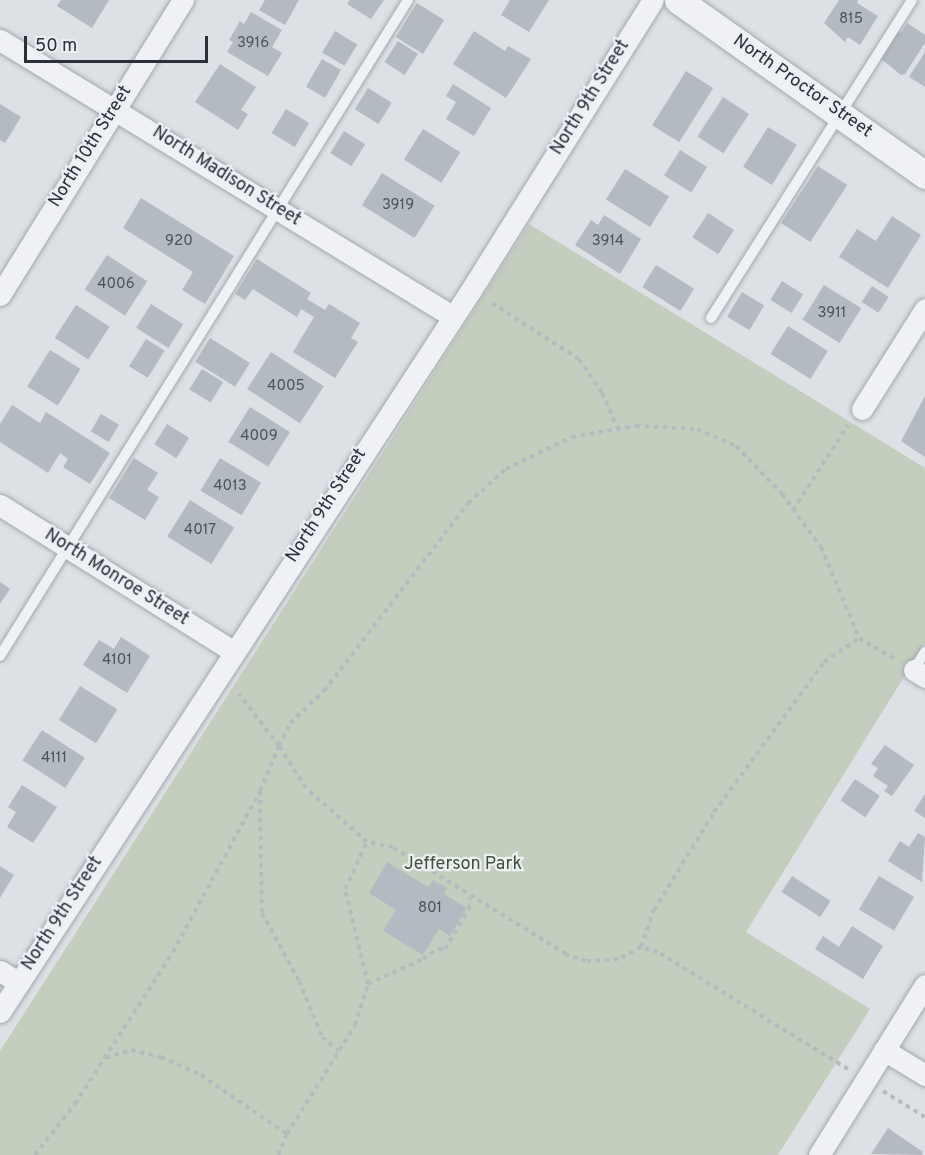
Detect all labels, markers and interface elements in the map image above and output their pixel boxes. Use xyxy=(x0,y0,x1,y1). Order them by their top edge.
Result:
house number: 815 xyxy=(839,11,863,29)
scale bar xyxy=(27,24,212,62)
street label: North Proctor Street xyxy=(728,31,876,143)
text: 50 m xyxy=(35,35,77,58)
house number: 3916 xyxy=(237,35,269,53)
street label: North 9th Street xyxy=(547,36,635,160)
street label: North 10th Street xyxy=(45,82,137,212)
street label: North Madison Street xyxy=(148,122,304,232)
house number: 3919 xyxy=(382,197,414,215)
house number: 920 xyxy=(165,233,193,251)
house number: 3914 xyxy=(592,233,624,251)
house number: 4006 xyxy=(97,276,135,294)
house number: 3911 xyxy=(818,305,846,323)
house number: 4005 xyxy=(267,378,305,396)
house number: 4009 xyxy=(240,428,278,446)
street label: North 9th Street xyxy=(282,445,372,567)
house number: 4013 xyxy=(213,478,247,496)
house number: 4017 xyxy=(184,522,216,540)
street label: North Monroe Street xyxy=(40,525,192,631)
house number: 4101 xyxy=(102,652,132,670)
house number: 4111 xyxy=(41,750,67,768)
street label: North 9th Street xyxy=(18,853,108,975)
park label: Jefferson Park xyxy=(404,854,522,876)
house number: 801 xyxy=(418,900,442,918)

